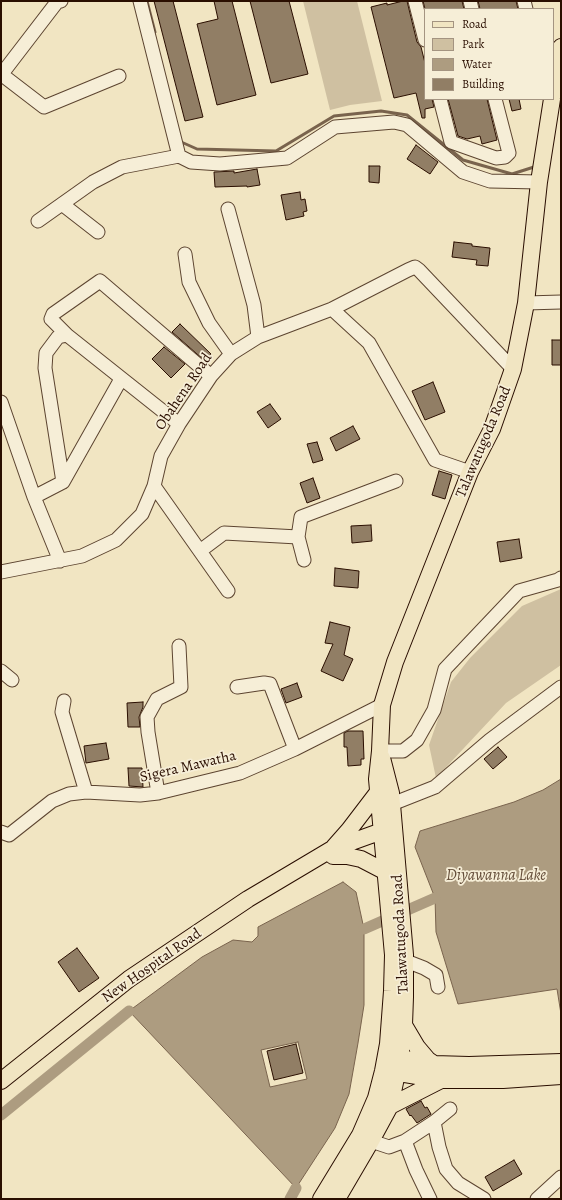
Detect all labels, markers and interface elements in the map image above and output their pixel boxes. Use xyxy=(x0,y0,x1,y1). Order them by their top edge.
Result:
legend xyxy=(424,8,554,100)
text: Road xyxy=(462,16,487,32)
text: Park xyxy=(462,36,485,52)
text: Water xyxy=(462,56,492,72)
text: Building xyxy=(462,76,504,92)
street label: Obahena Road xyxy=(152,350,216,434)
street label: Talawatugoda Road xyxy=(452,384,516,500)
street label: Sigera Mawatha xyxy=(138,747,238,787)
water label: Diyawanna Lake xyxy=(446,866,546,886)
street label: Talawatugoda Road xyxy=(389,874,413,994)
street label: New Hospital Road xyxy=(99,925,205,1007)

